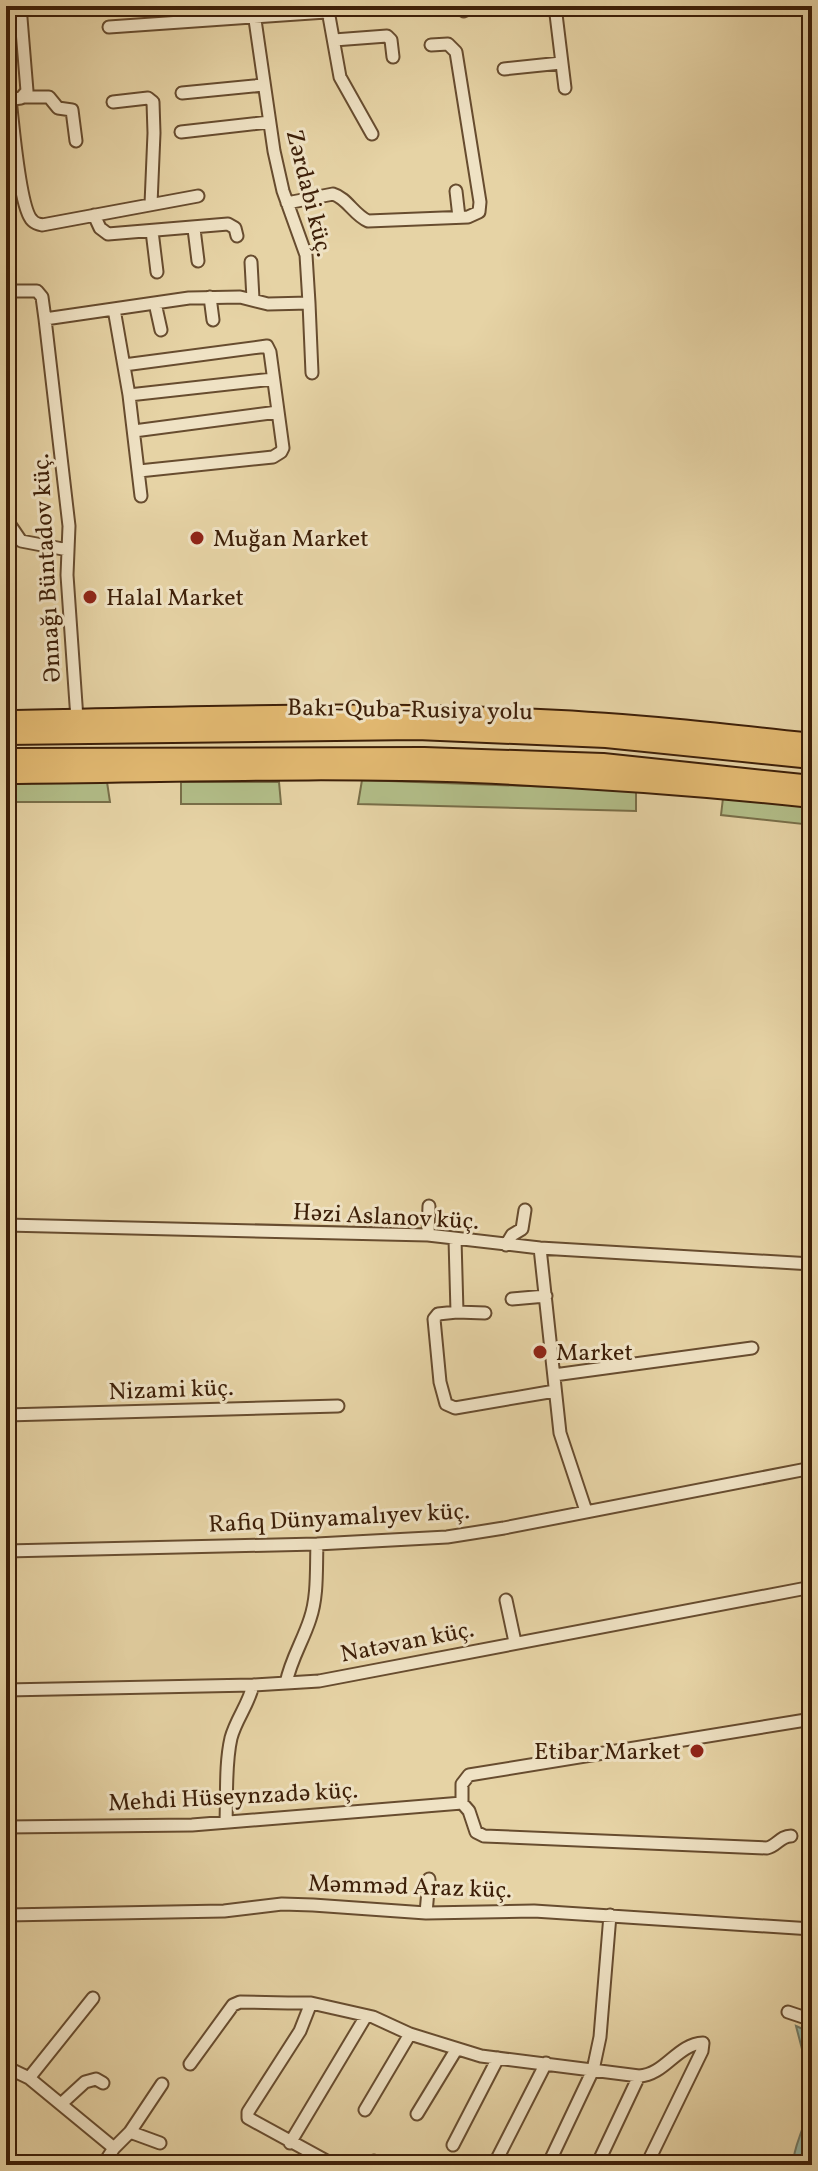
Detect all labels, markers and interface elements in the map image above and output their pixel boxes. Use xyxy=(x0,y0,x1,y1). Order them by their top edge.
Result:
street label: Zərdabi küç. xyxy=(276,126,340,261)
street label: Ənnağı Büntadov küç. xyxy=(25,453,71,683)
place label: Muğan Market xyxy=(213,523,369,557)
marker: Muğan Market xyxy=(188,529,206,547)
place label: Halal Market xyxy=(106,582,244,616)
marker: Halal Market xyxy=(81,588,99,606)
street label: Bakı-Quba-Rusiya yolu xyxy=(287,692,533,730)
street label: Həzi Aslanov küç. xyxy=(292,1196,480,1240)
place label: Market xyxy=(556,1337,633,1371)
marker: Market xyxy=(531,1343,549,1361)
street label: Nizami küç. xyxy=(108,1372,234,1410)
street label: Rafiq Dünyamalıyev küç. xyxy=(207,1495,471,1543)
street label: Natəvan küç. xyxy=(338,1613,477,1673)
place label: Etibar Market xyxy=(534,1736,681,1770)
marker: Etibar Market xyxy=(688,1742,706,1760)
street label: Mehdi Hüseynzadə küç. xyxy=(107,1774,359,1822)
street label: Məmməd Araz küç. xyxy=(307,1867,513,1909)

